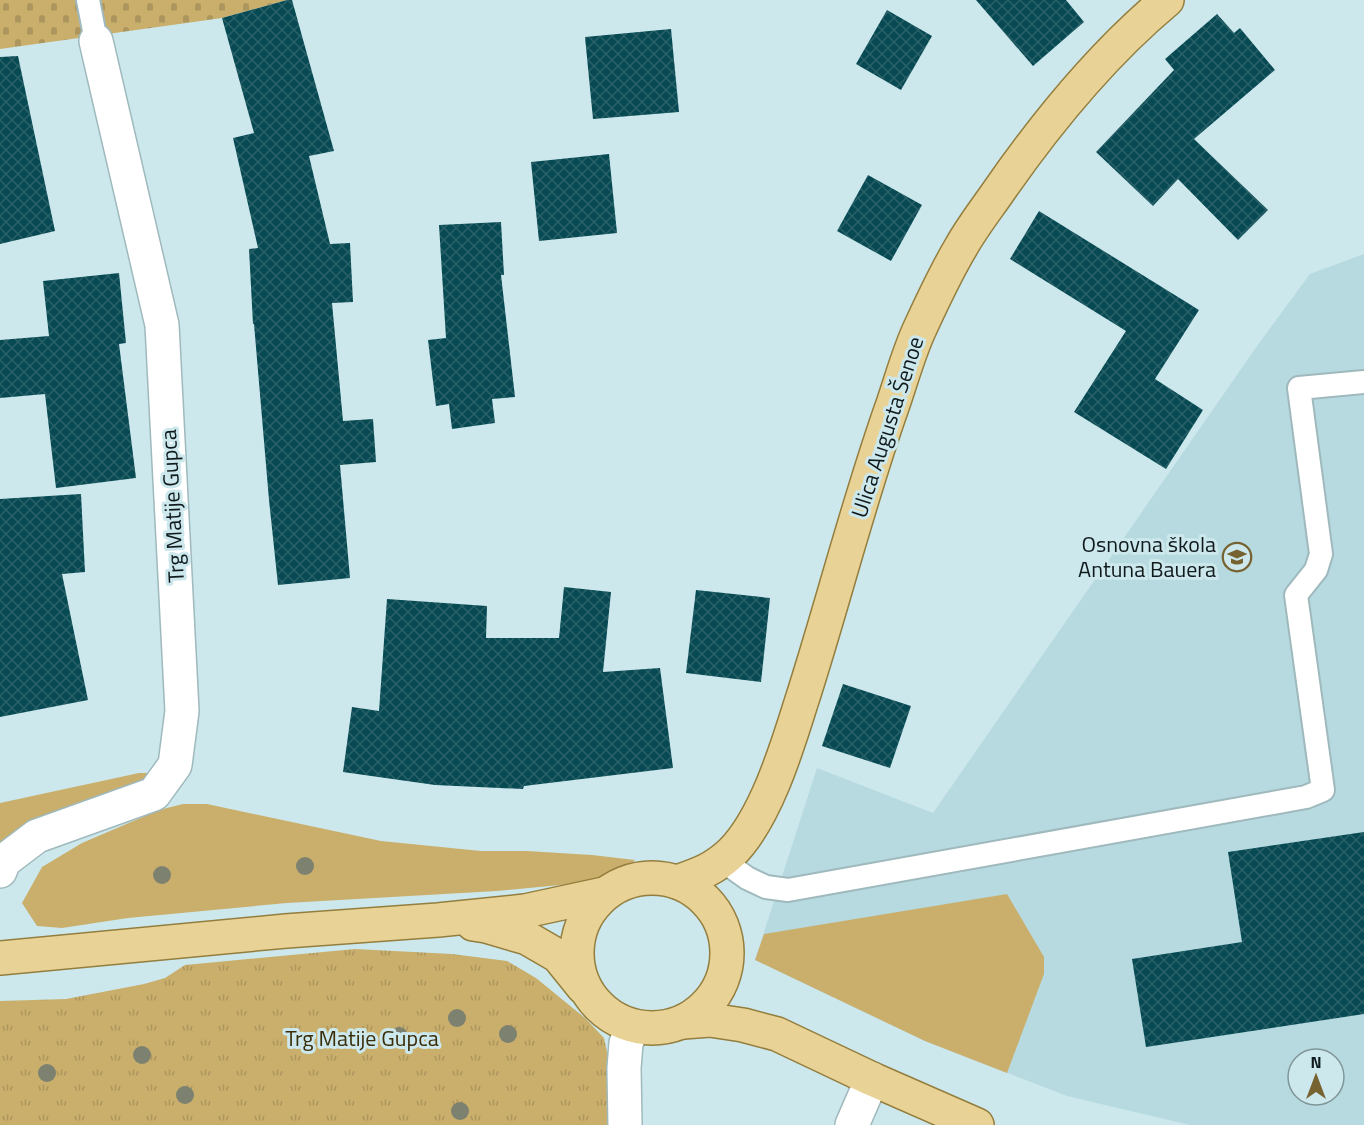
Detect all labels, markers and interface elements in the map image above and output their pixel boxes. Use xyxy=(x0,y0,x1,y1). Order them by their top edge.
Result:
street label: Ulica Augusta Šenoe xyxy=(842,332,932,522)
street label: Trg Matije Gupca xyxy=(151,428,193,584)
place label: Osnovna škola Antuna Bauera xyxy=(1078,527,1216,586)
school or university icon: Osnovna škola Antuna Bauera xyxy=(1221,541,1253,573)
park label: Trg Matije Gupca xyxy=(285,1021,439,1055)
north arrow xyxy=(1286,1047,1346,1107)
text: N xyxy=(1310,1050,1322,1074)

